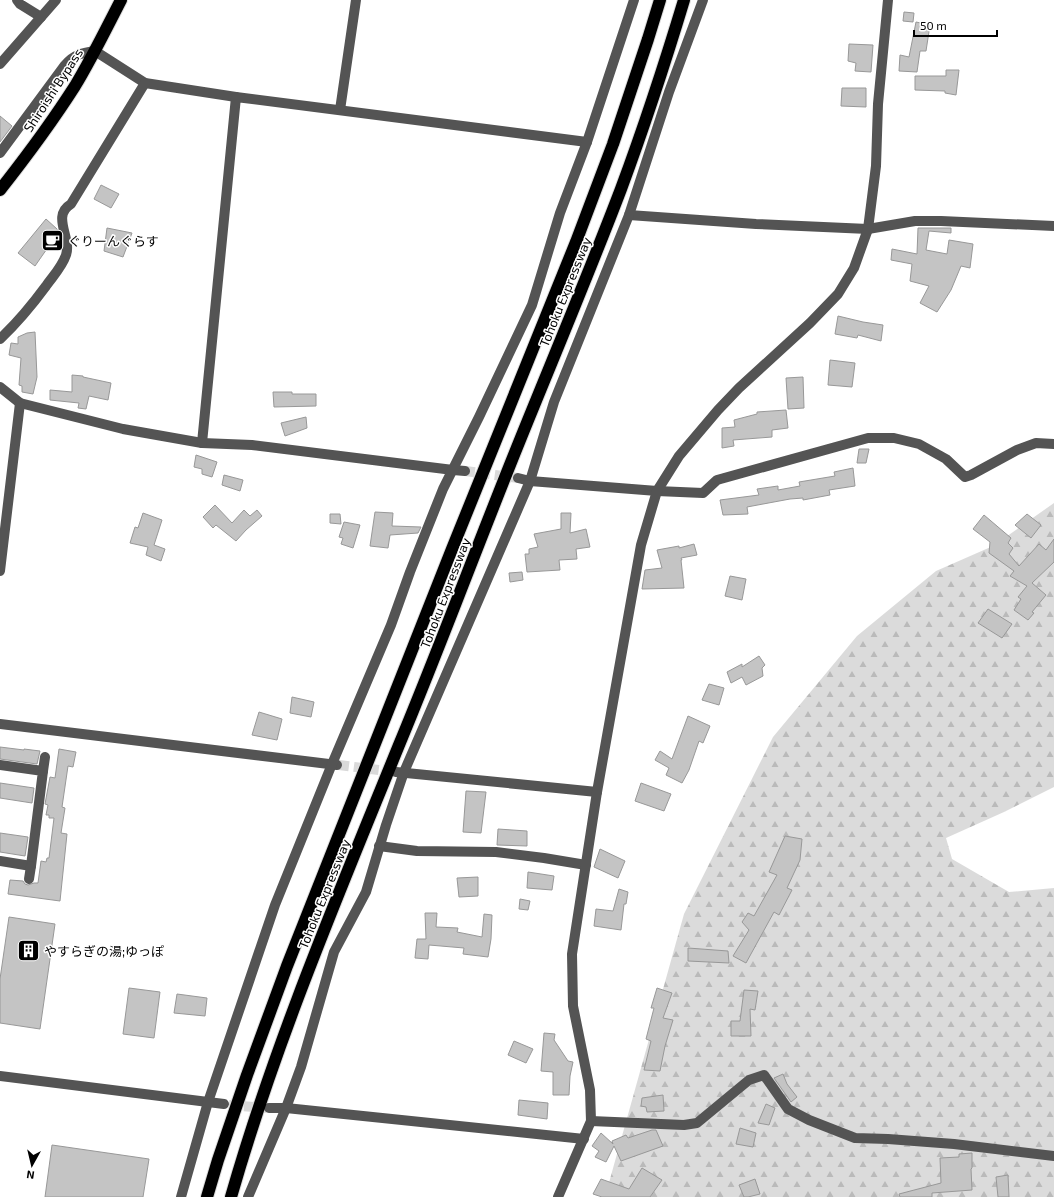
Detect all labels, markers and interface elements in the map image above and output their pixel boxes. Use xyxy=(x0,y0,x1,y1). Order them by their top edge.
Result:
scale bar xyxy=(914,12,997,38)
text: 50 m xyxy=(920,18,947,32)
street label: Shiroishi Bypass xyxy=(20,45,86,135)
cafe icon: ぐりーんぐらす xyxy=(39,228,65,254)
place label: ぐりーんぐらす xyxy=(68,233,159,249)
street label: Tohoku Expressway xyxy=(536,235,594,349)
street label: Tohoku Expressway xyxy=(417,535,473,650)
street label: Tohoku Expressway xyxy=(295,837,353,951)
building icon: やすらぎの湯;ゆっぽ xyxy=(15,938,41,964)
place label: やすらぎの湯;ゆっぽ xyxy=(44,943,164,959)
north arrow xyxy=(12,1145,52,1185)
text: N xyxy=(26,1168,35,1182)

